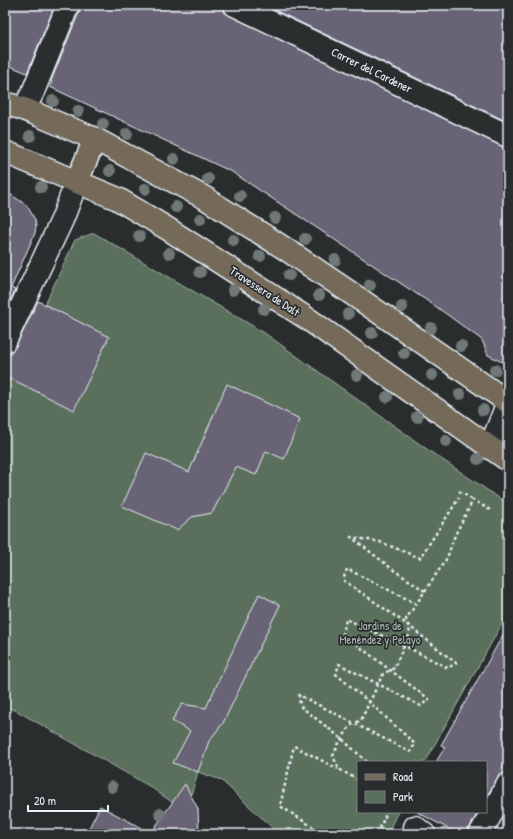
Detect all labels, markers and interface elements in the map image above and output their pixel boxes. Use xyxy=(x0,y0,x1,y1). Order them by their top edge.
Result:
street label: Carrer del Cardener xyxy=(329,43,416,97)
street label: Travessera de Dalt xyxy=(227,262,304,321)
park label: Jardins de Menéndez y Pelayo xyxy=(339,617,421,648)
legend xyxy=(357,761,487,813)
text: Road xyxy=(393,768,413,785)
scale bar xyxy=(28,787,108,813)
text: Park xyxy=(393,788,413,805)
text: 20 m xyxy=(34,792,56,809)

